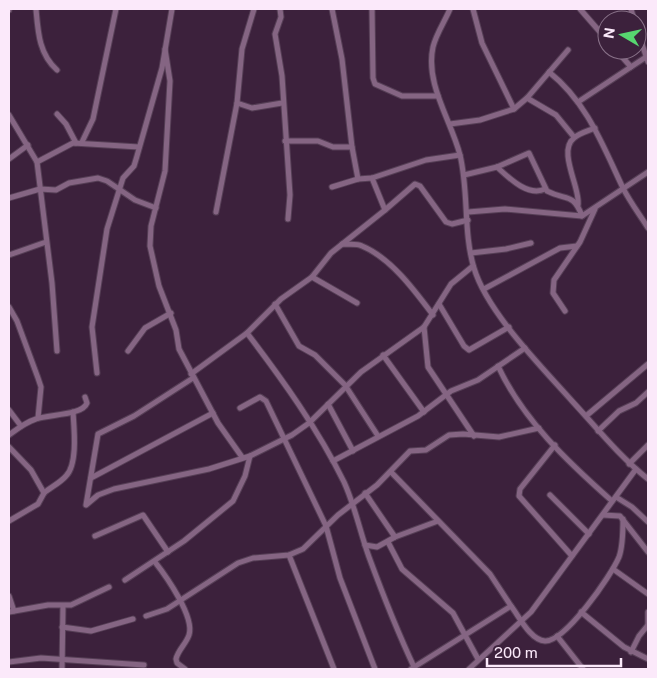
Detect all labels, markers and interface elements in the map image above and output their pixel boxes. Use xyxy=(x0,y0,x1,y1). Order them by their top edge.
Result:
north arrow xyxy=(597,10,647,60)
text: N xyxy=(600,26,618,40)
scale bar xyxy=(487,636,621,668)
text: 200 m xyxy=(494,644,538,661)

